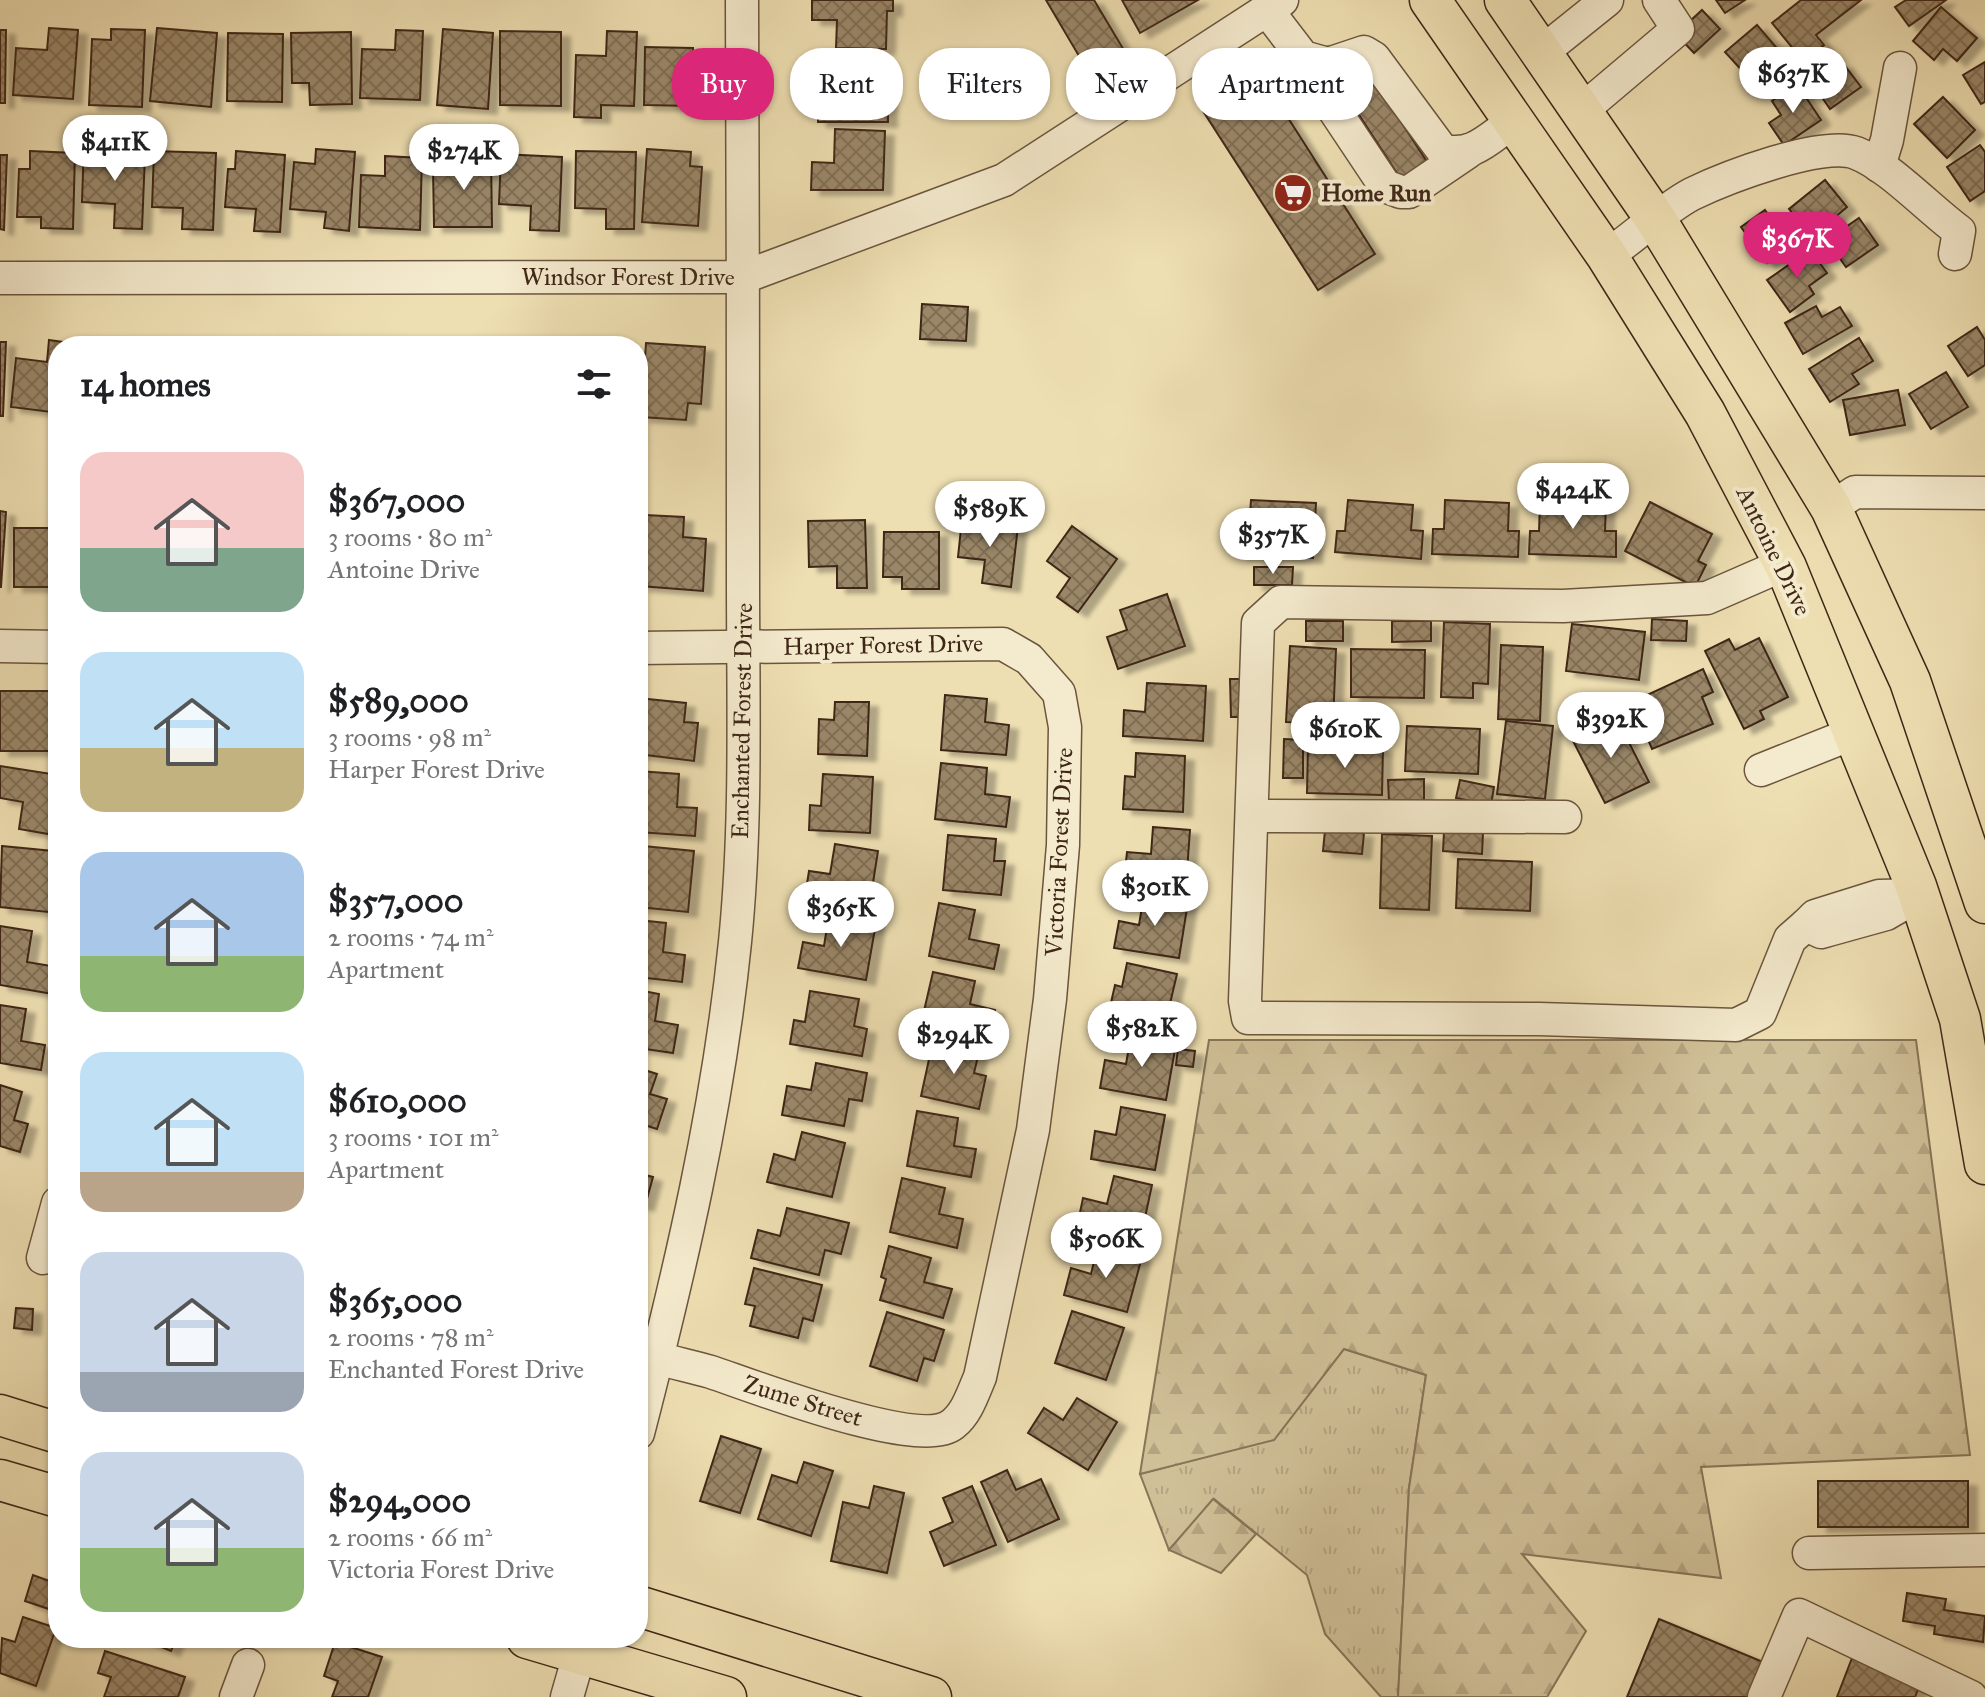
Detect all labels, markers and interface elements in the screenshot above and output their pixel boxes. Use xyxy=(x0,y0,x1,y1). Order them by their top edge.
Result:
pin: $637K xyxy=(1737,47,1849,115)
chip: Buy xyxy=(672,48,774,120)
chip: Rent xyxy=(790,48,903,120)
chip: Filters xyxy=(919,48,1050,120)
chip: New xyxy=(1066,48,1176,120)
chip: Apartment xyxy=(1192,48,1373,120)
text: $637K xyxy=(1757,57,1829,89)
pin: $411K xyxy=(59,115,171,183)
pin: $274K xyxy=(408,124,520,192)
text: $411K xyxy=(80,125,150,157)
text: $274K xyxy=(427,134,501,166)
supermarket icon: Home Run xyxy=(1272,172,1314,214)
place label: Home Run xyxy=(1321,178,1431,208)
pin: $367K xyxy=(1741,212,1853,280)
text: $367K xyxy=(1761,222,1833,254)
street label: Windsor Forest Drive xyxy=(521,262,735,292)
icon: filters xyxy=(572,362,616,406)
text: 14 homes xyxy=(80,364,211,405)
pin: $424K xyxy=(1517,463,1629,531)
text: $424K xyxy=(1535,473,1611,505)
text: $367,000 xyxy=(328,480,465,521)
pin: $589K xyxy=(934,481,1046,549)
street label: Antoine Drive xyxy=(1729,481,1818,621)
icon: home xyxy=(144,484,240,580)
text: $589K xyxy=(953,491,1027,523)
pin: $357K xyxy=(1217,508,1329,576)
text: $357K xyxy=(1238,518,1308,550)
text: 3 rooms · 80 m² xyxy=(328,521,492,553)
text: Antoine Drive xyxy=(328,553,480,585)
street label: Enchanted Forest Drive xyxy=(725,603,759,839)
street label: Harper Forest Drive xyxy=(783,628,983,662)
text: $589,000 xyxy=(328,680,469,721)
icon: home xyxy=(144,684,240,780)
pin: $392K xyxy=(1555,692,1667,760)
pin: $610K xyxy=(1289,702,1401,770)
text: $392K xyxy=(1575,702,1647,734)
text: $610K xyxy=(1309,712,1381,744)
text: 3 rooms · 98 m² xyxy=(328,721,491,753)
street label: Victoria Forest Drive xyxy=(1038,747,1079,958)
text: Harper Forest Drive xyxy=(328,753,545,785)
pin: $301K xyxy=(1099,860,1211,928)
text: $301K xyxy=(1120,870,1190,902)
text: $357,000 xyxy=(328,880,464,921)
pin: $365K xyxy=(785,881,897,949)
icon: home xyxy=(144,884,240,980)
text: $365K xyxy=(806,891,876,923)
text: 2 rooms · 74 m² xyxy=(328,921,494,953)
text: Apartment xyxy=(328,953,444,985)
pin: $582K xyxy=(1086,1001,1198,1069)
pin: $294K xyxy=(898,1008,1010,1076)
text: $582K xyxy=(1106,1011,1178,1043)
text: $294K xyxy=(916,1018,992,1050)
text: $610,000 xyxy=(328,1080,467,1121)
icon: home xyxy=(144,1084,240,1180)
text: 3 rooms · 101 m² xyxy=(328,1121,499,1153)
text: Apartment xyxy=(328,1153,444,1185)
pin: $506K xyxy=(1050,1212,1162,1280)
text: $506K xyxy=(1069,1222,1143,1254)
text: $365,000 xyxy=(328,1280,463,1321)
icon: home xyxy=(144,1284,240,1380)
text: 2 rooms · 78 m² xyxy=(328,1321,493,1353)
text: Enchanted Forest Drive xyxy=(328,1353,584,1385)
street label: Zume Street xyxy=(740,1369,867,1433)
text: $294,000 xyxy=(328,1480,471,1521)
icon: home xyxy=(144,1484,240,1580)
text: 2 rooms · 66 m² xyxy=(328,1521,492,1553)
text: Victoria Forest Drive xyxy=(328,1553,554,1585)

